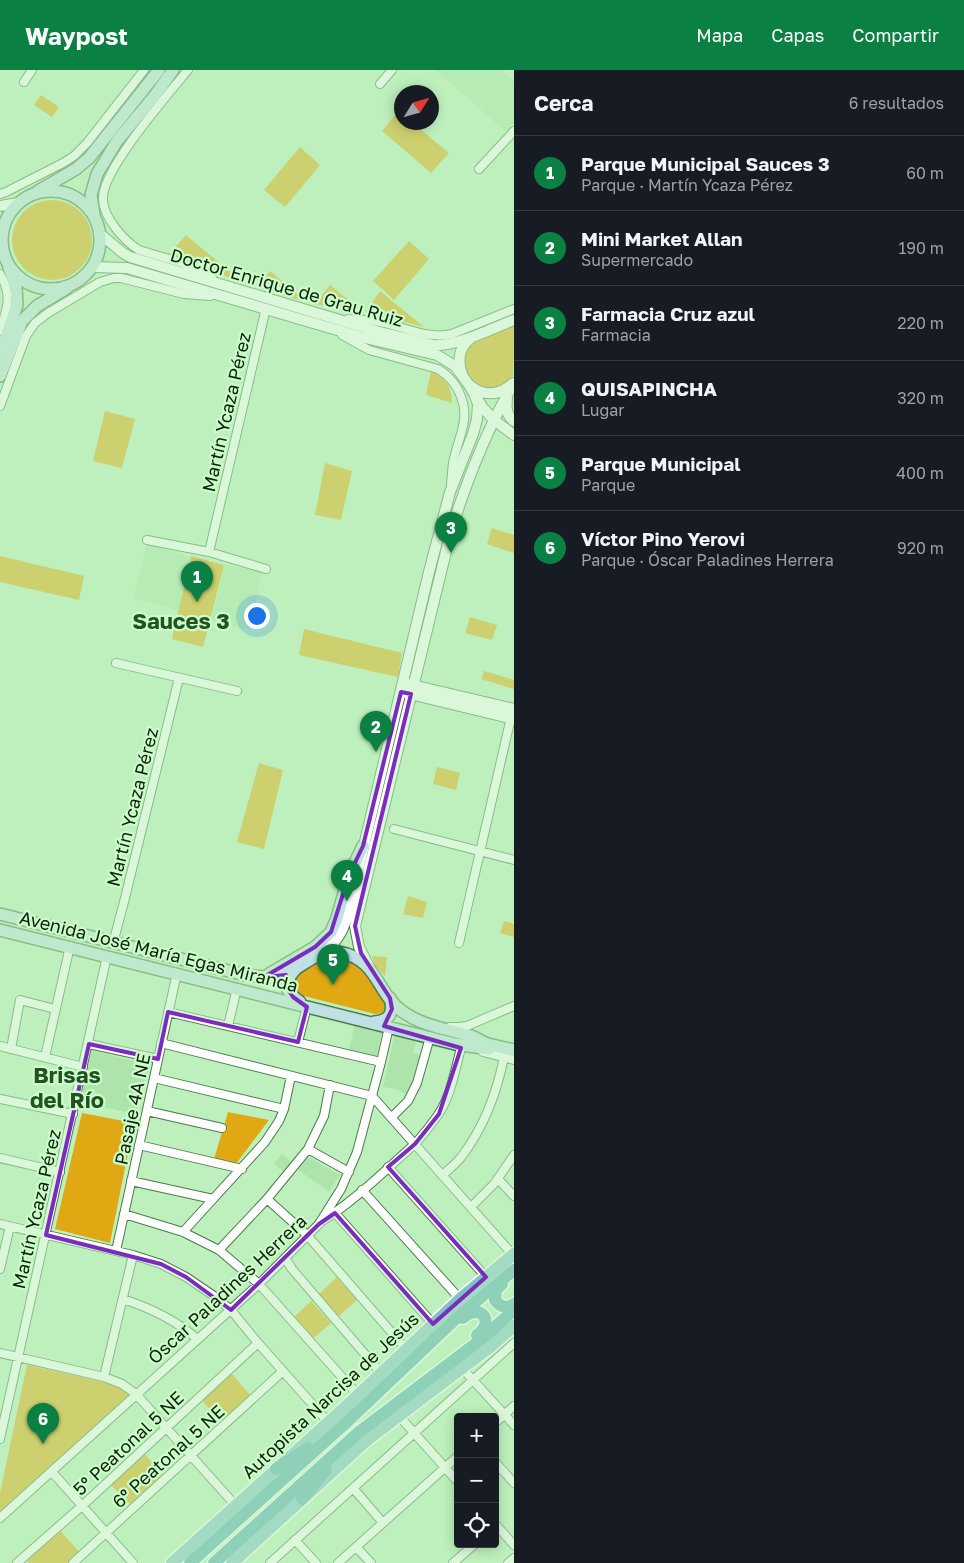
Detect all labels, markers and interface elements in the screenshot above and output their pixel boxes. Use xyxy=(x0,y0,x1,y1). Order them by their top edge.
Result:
text: Waypost xyxy=(25,21,128,50)
text: Mapa xyxy=(696,24,743,46)
text: Capas xyxy=(771,24,824,46)
text: Compartir xyxy=(852,24,939,46)
north arrow xyxy=(394,85,439,130)
text: Cerca xyxy=(534,90,593,116)
text: 6 resultados xyxy=(849,93,944,113)
text: Parque Municipal Sauces 3 xyxy=(581,152,830,175)
text: 1 xyxy=(546,163,554,183)
text: 60 m xyxy=(906,163,944,183)
text: Parque · Martín Ycaza Pérez xyxy=(581,175,793,195)
text: Mini Market Allan xyxy=(581,227,743,250)
text: 2 xyxy=(545,238,555,258)
text: 190 m xyxy=(898,238,944,258)
street label: Doctor Enrique de Grau Ruiz xyxy=(168,243,406,331)
text: Supermercado xyxy=(581,250,693,270)
text: Farmacia Cruz azul xyxy=(581,302,755,325)
text: 3 xyxy=(545,313,555,333)
text: 220 m xyxy=(897,313,944,333)
text: Farmacia xyxy=(581,325,651,345)
street label: Martín Ycaza Pérez xyxy=(197,330,255,494)
text: QUISAPINCHA xyxy=(581,377,717,400)
text: 4 xyxy=(545,388,555,408)
text: 320 m xyxy=(897,388,944,408)
text: Lugar xyxy=(581,400,625,420)
text: Parque Municipal xyxy=(581,452,741,475)
text: 5 xyxy=(545,463,555,483)
text: 400 m xyxy=(896,463,944,483)
text: Parque xyxy=(581,475,635,495)
pin: 3 xyxy=(435,512,467,553)
text: Víctor Pino Yerovi xyxy=(581,527,745,550)
text: 6 xyxy=(545,538,555,558)
text: 920 m xyxy=(897,538,944,558)
text: Parque · Óscar Paladines Herrera xyxy=(581,550,834,570)
pin: 1 xyxy=(181,561,213,602)
your location xyxy=(244,603,270,629)
district label: Sauces 3 xyxy=(132,607,230,634)
pin: 2 xyxy=(360,711,392,752)
street label: Martín Ycaza Pérez xyxy=(102,725,162,889)
pin: 4 xyxy=(331,860,363,901)
street label: Avenida José María Egas Miranda xyxy=(18,906,300,996)
pin: 5 xyxy=(317,944,349,985)
street label: Pasaje 4A NE xyxy=(109,1051,155,1167)
district label: Brisas del Río xyxy=(30,1061,104,1113)
street label: Martín Ycaza Pérez xyxy=(7,1127,65,1291)
street label: Óscar Paladines Herrera xyxy=(143,1210,311,1368)
street label: Autopista Narcisa de Jesús xyxy=(237,1307,423,1483)
street label: 5º Peatonal 5 NE xyxy=(68,1386,188,1500)
street label: 6º Peatonal 5 NE xyxy=(107,1400,229,1512)
pin: 6 xyxy=(27,1403,59,1444)
map controls xyxy=(454,1413,499,1548)
button: + xyxy=(454,1413,499,1458)
button: − xyxy=(454,1458,499,1503)
button: locate xyxy=(454,1503,499,1548)

